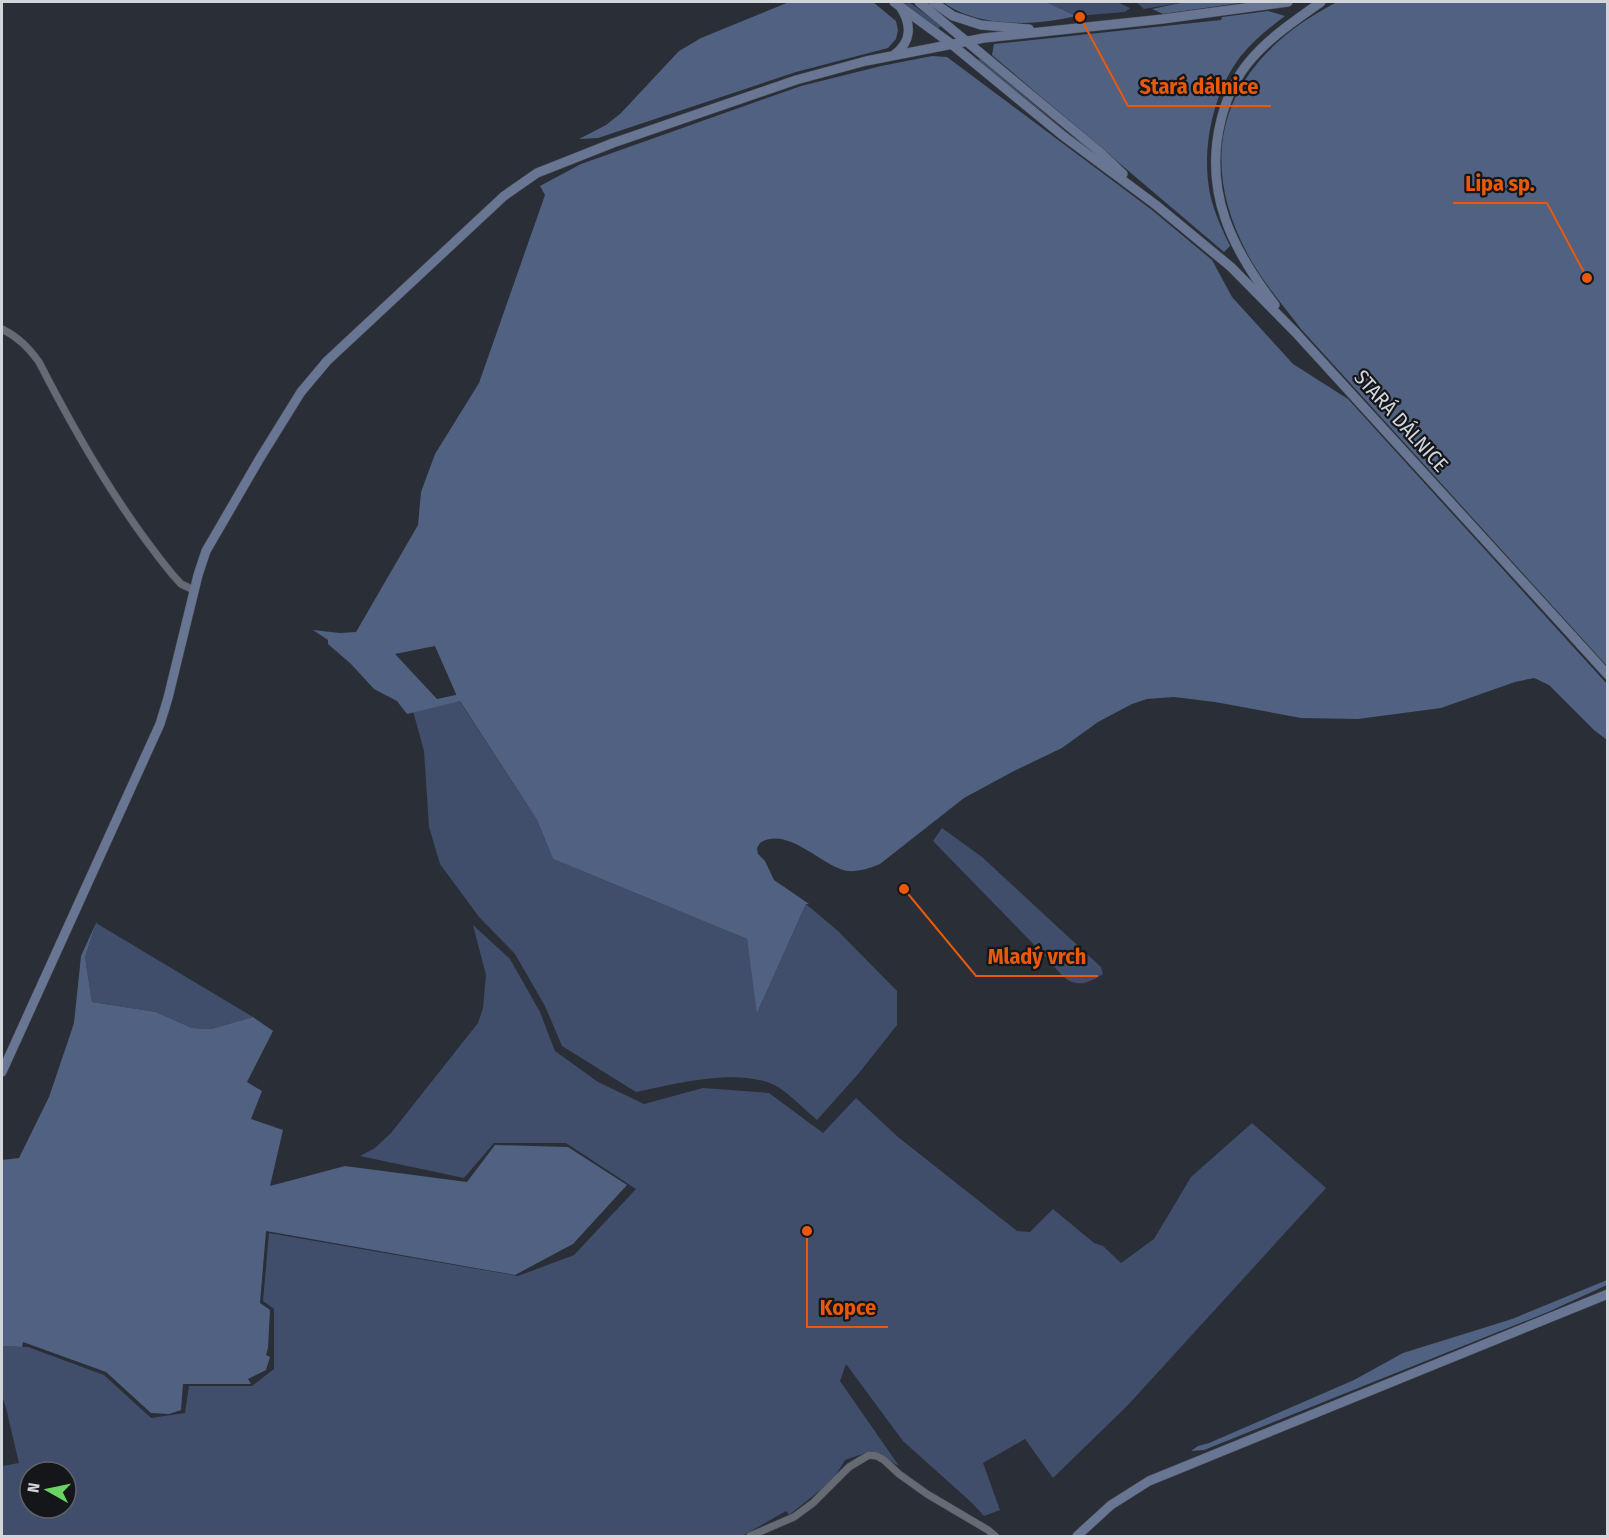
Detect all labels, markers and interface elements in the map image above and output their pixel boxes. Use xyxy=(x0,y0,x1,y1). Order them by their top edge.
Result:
callout: Stará dálnice xyxy=(1128,66,1271,106)
text: Stará dálnice xyxy=(1139,73,1259,100)
callout: Lipa sp. xyxy=(1453,163,1547,203)
text: Lipa sp. xyxy=(1465,170,1535,197)
street label: STARÁ DÁLNICE xyxy=(1348,365,1454,477)
callout: Mladý vrch xyxy=(976,936,1098,976)
text: Mladý vrch xyxy=(988,943,1086,970)
callout: Kopce xyxy=(807,1287,888,1327)
text: Kopce xyxy=(820,1294,876,1321)
north arrow xyxy=(18,1460,78,1520)
text: N xyxy=(24,1482,44,1494)

